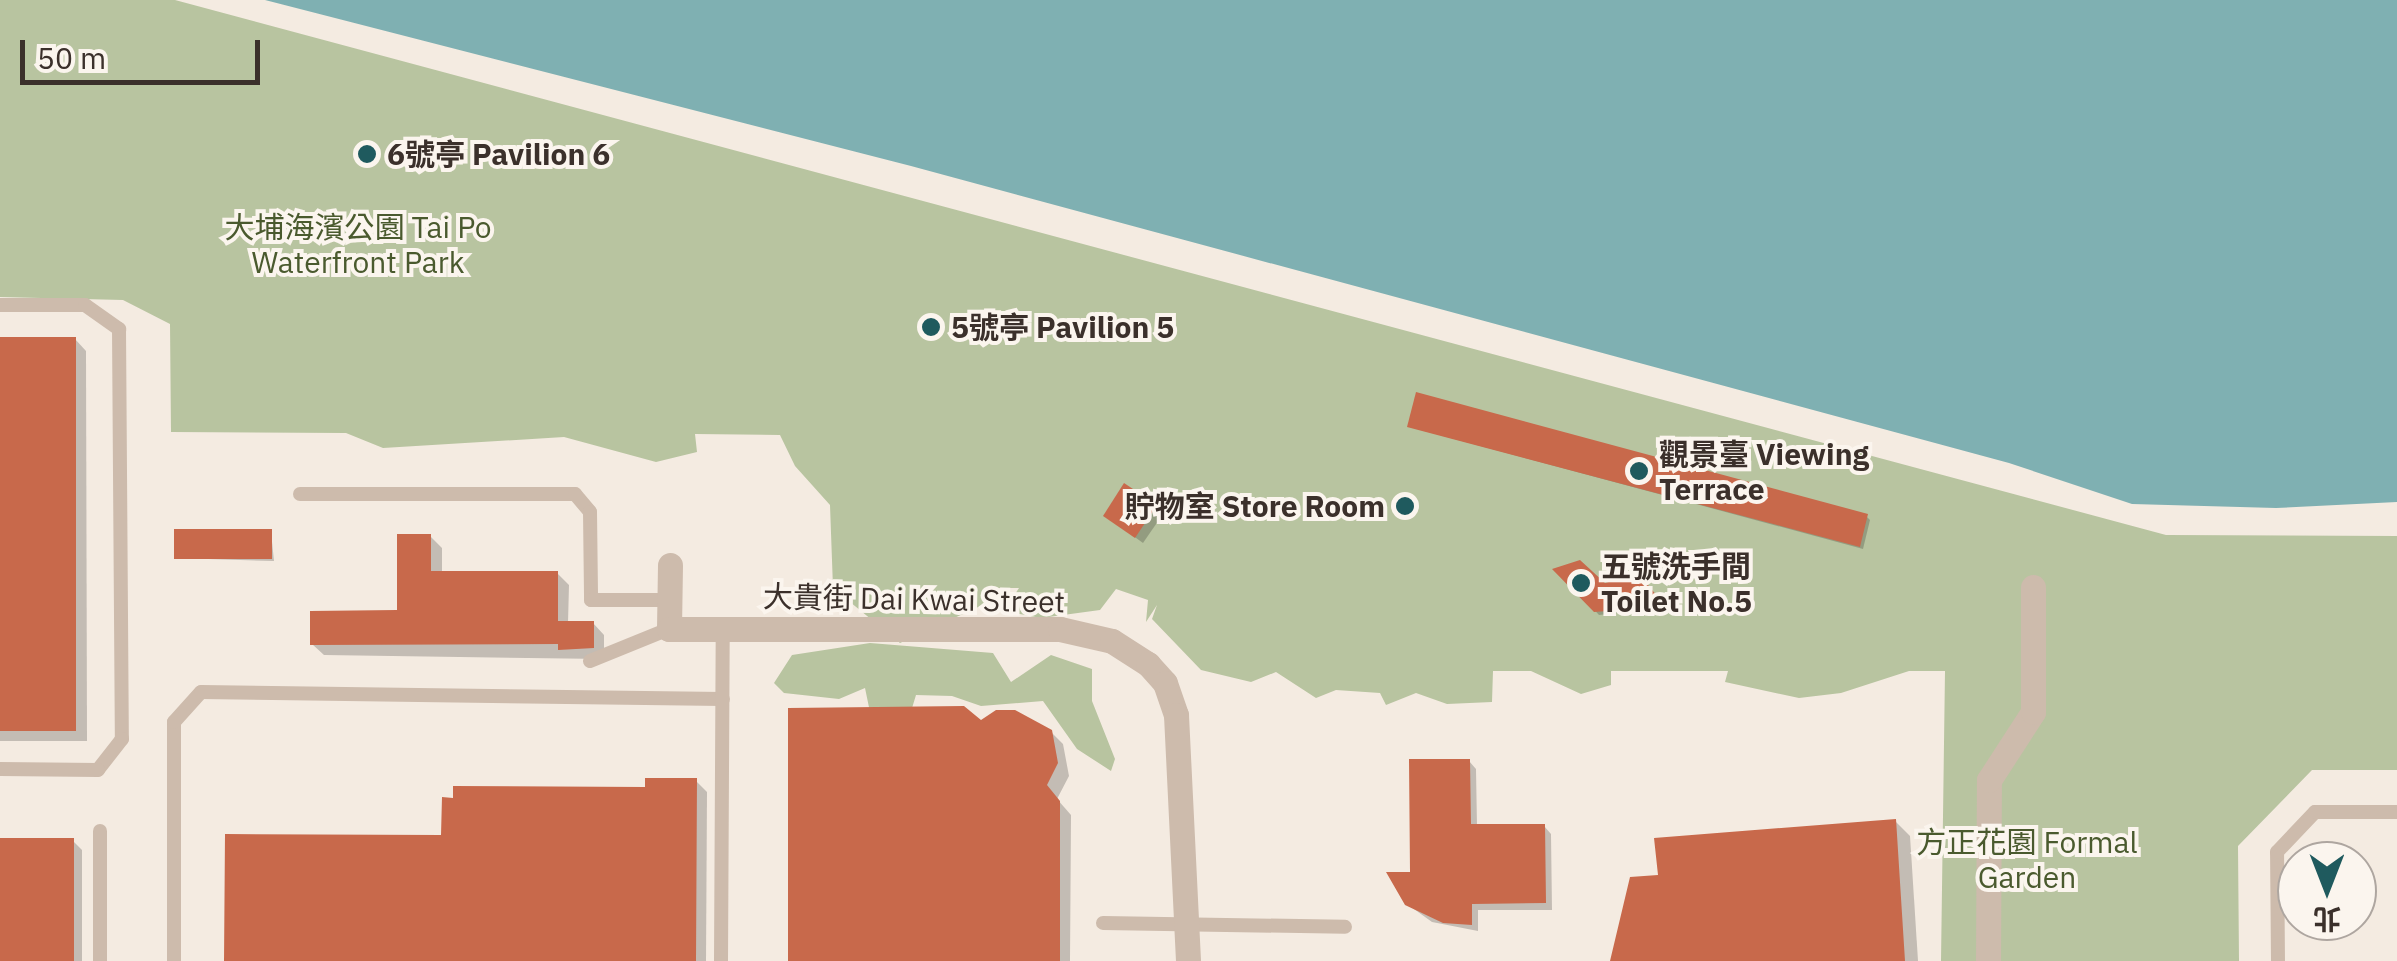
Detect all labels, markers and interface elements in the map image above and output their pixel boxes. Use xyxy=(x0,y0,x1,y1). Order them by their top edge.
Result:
scale bar xyxy=(25,20,265,82)
text: 50 m xyxy=(37,38,106,77)
place label: 6號亭 Pavilion 6 xyxy=(387,136,610,172)
marker: 6號亭 Pavilion 6 xyxy=(356,143,378,165)
park label: 大埔海濱公園 Tai Po Waterfront Park xyxy=(224,209,492,280)
place label: 5號亭 Pavilion 5 xyxy=(951,309,1174,345)
marker: 5號亭 Pavilion 5 xyxy=(920,316,942,338)
place label: 觀景臺 Viewing Terrace xyxy=(1659,436,1869,506)
marker: 觀景臺 Viewing Terrace xyxy=(1628,460,1650,482)
place label: 貯物室 Store Room xyxy=(1125,488,1385,524)
marker: 貯物室 Store Room xyxy=(1394,495,1416,517)
place label: 五號洗手間 Toilet No.5 xyxy=(1601,548,1752,618)
marker: 五號洗手間 Toilet No.5 xyxy=(1570,572,1592,594)
street label: 大貴街 Dai Kwai Street xyxy=(763,578,1065,620)
park label: 方正花園 Formal Garden xyxy=(1916,824,2138,894)
north arrow xyxy=(2277,841,2377,941)
text: 北 xyxy=(2313,901,2341,938)

